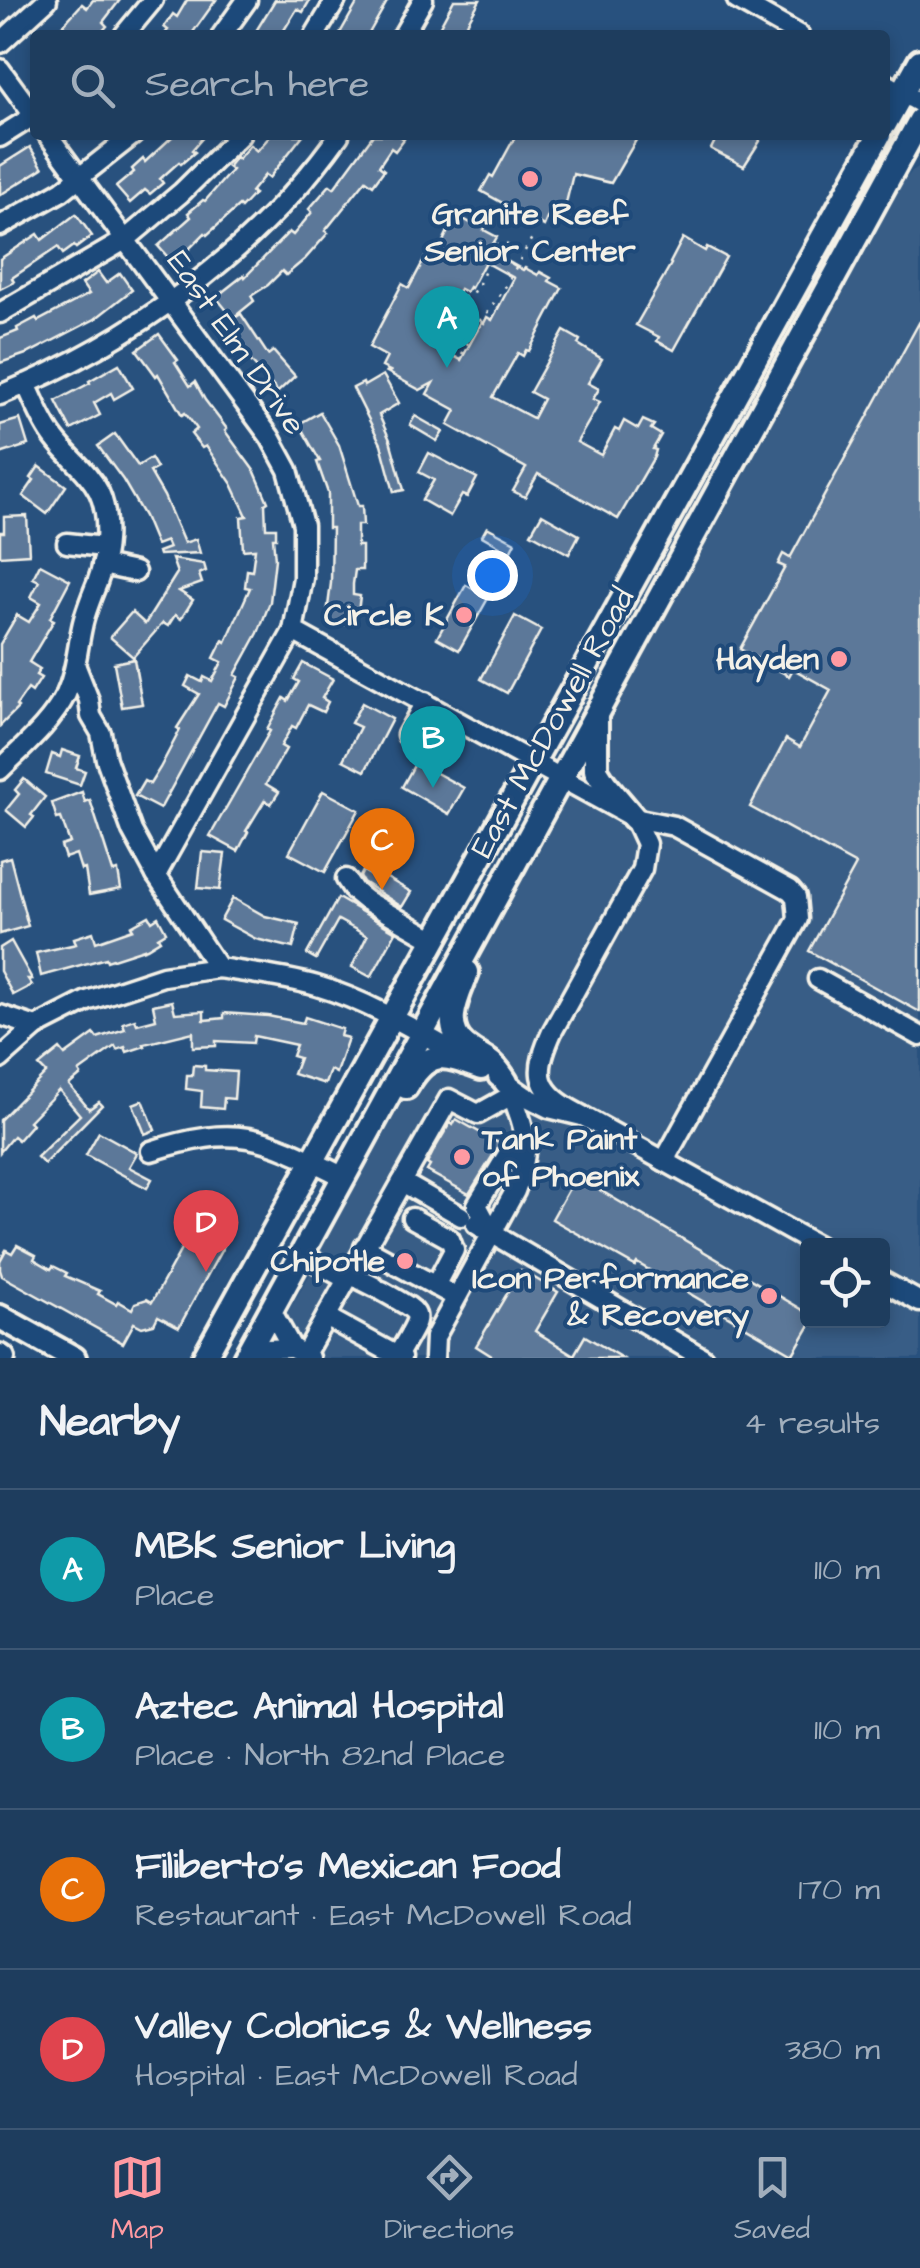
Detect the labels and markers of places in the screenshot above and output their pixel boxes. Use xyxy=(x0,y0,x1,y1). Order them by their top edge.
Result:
marker: Granite Reef Senior Center xyxy=(519,168,541,190)
place label: Granite Reef Senior Center xyxy=(423,192,636,274)
pin: A xyxy=(414,286,480,368)
place label: Circle K xyxy=(324,593,445,638)
marker: Circle K xyxy=(453,604,475,626)
place label: Hayden xyxy=(716,637,819,683)
marker: Hayden xyxy=(828,648,850,670)
pin: B xyxy=(400,706,466,788)
pin: C xyxy=(350,808,414,890)
place label: Tank Paint of Phoenix xyxy=(481,1117,640,1199)
marker: Tank Paint of Phoenix xyxy=(451,1146,473,1168)
pin: D xyxy=(174,1190,238,1272)
place label: Chipotle xyxy=(271,1239,385,1284)
marker: Chipotle xyxy=(394,1250,416,1272)
place label: Icon Performance & Recovery xyxy=(472,1256,749,1339)
marker: Icon Performance & Recovery xyxy=(758,1285,780,1307)

